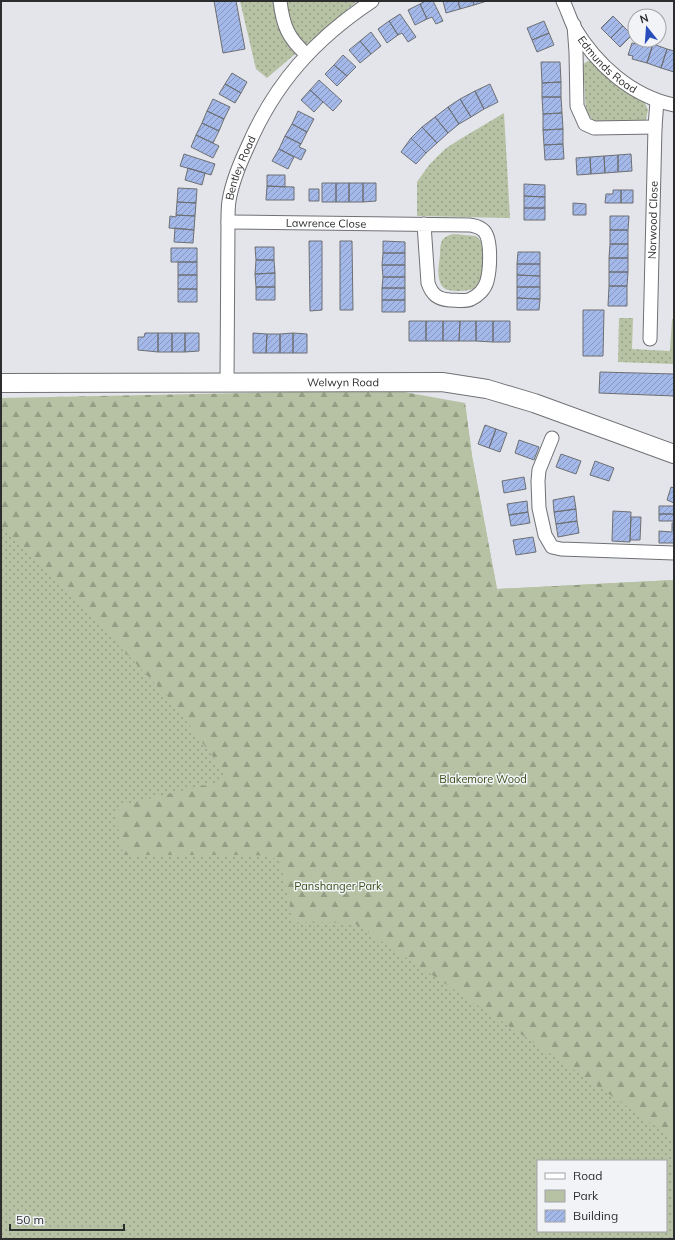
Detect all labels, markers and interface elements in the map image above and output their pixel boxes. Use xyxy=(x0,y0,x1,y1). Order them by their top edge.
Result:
north arrow xyxy=(627,8,667,48)
text: N xyxy=(638,11,650,26)
street label: Edmunds Road xyxy=(575,33,640,96)
street label: Bentley Road xyxy=(222,133,259,201)
street label: Norwood Close xyxy=(645,181,661,259)
street label: Lawrence Close xyxy=(286,216,366,231)
street label: Welwyn Road xyxy=(307,375,379,389)
park label: Blakemore Wood xyxy=(439,772,527,786)
park label: Panshanger Park xyxy=(294,879,382,893)
legend xyxy=(537,1160,667,1232)
text: Road xyxy=(573,1168,602,1183)
text: Park xyxy=(573,1188,599,1203)
scale bar xyxy=(10,1206,124,1232)
text: Building xyxy=(573,1208,618,1223)
text: 50 m xyxy=(16,1212,44,1227)

